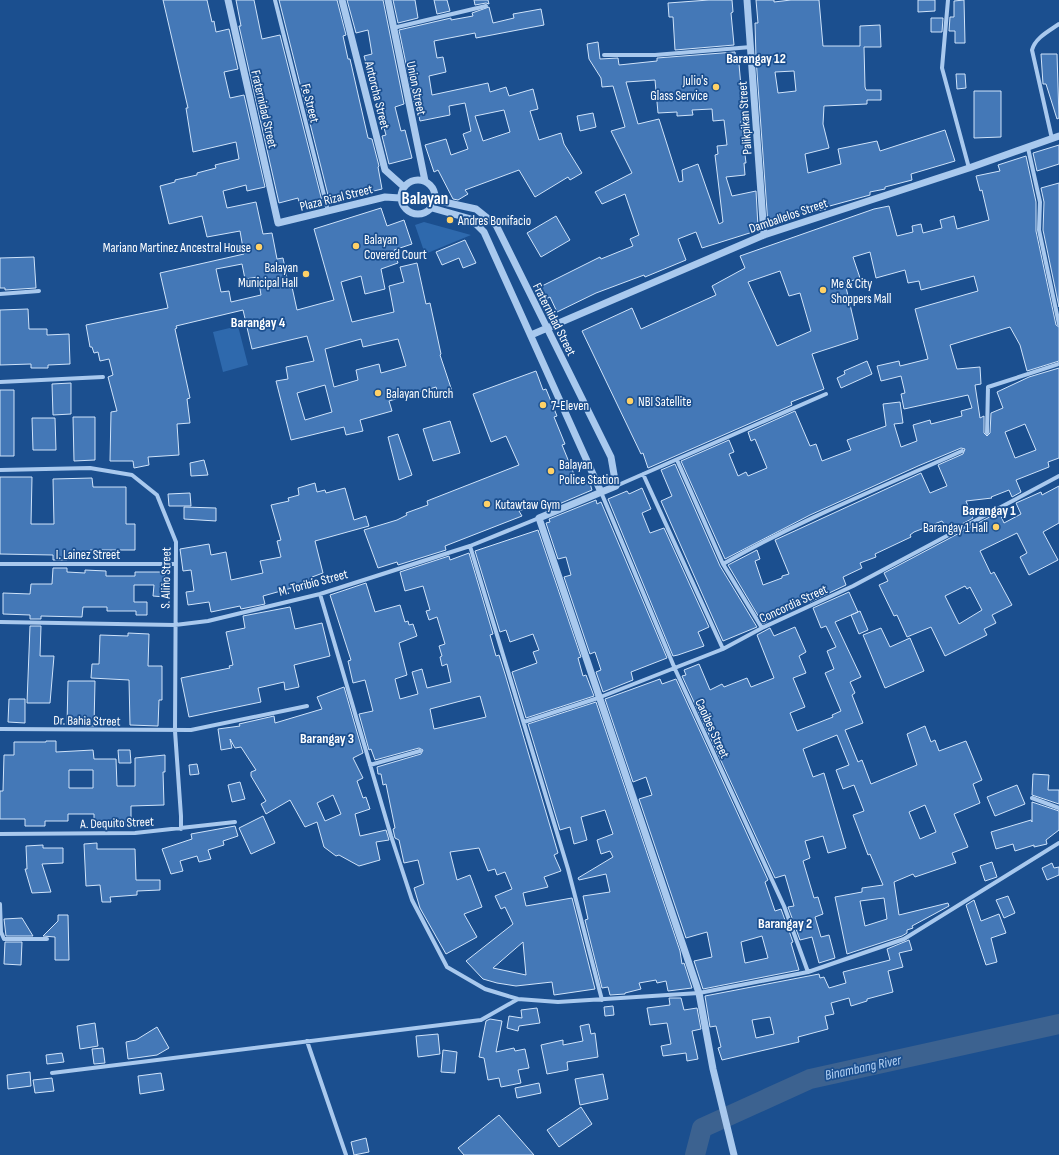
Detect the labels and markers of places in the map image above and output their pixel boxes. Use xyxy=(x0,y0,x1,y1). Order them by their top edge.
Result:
place label: Julio's Glass Service xyxy=(650,73,708,104)
marker: Julio's Glass Service xyxy=(711,82,721,92)
place label: Andres Bonifacio xyxy=(457,213,531,229)
marker: Andres Bonifacio xyxy=(445,215,455,225)
place label: Balayan Covered Court xyxy=(364,232,427,263)
place label: Mariano Martinez Ancestral House xyxy=(103,240,251,256)
marker: Balayan Covered Court xyxy=(351,241,361,251)
marker: Mariano Martinez Ancestral House xyxy=(254,242,264,252)
place label: Balayan Municipal Hall xyxy=(238,260,298,291)
marker: Balayan Municipal Hall xyxy=(301,269,311,279)
place label: Me & City Shoppers Mall xyxy=(831,276,891,307)
marker: Me & City Shoppers Mall xyxy=(818,285,828,295)
place label: Balayan Church xyxy=(386,386,453,402)
marker: Balayan Church xyxy=(373,388,383,398)
place label: NBI Satellite xyxy=(638,394,691,410)
marker: NBI Satellite xyxy=(625,396,635,406)
place label: 7-Eleven xyxy=(551,398,589,414)
marker: 7-Eleven xyxy=(538,400,548,410)
place label: Balayan Police Station xyxy=(559,457,619,488)
marker: Balayan Police Station xyxy=(546,466,556,476)
place label: Kutawtaw Gym xyxy=(495,497,560,513)
marker: Kutawtaw Gym xyxy=(482,499,492,509)
place label: Barangay 1 Hall xyxy=(923,520,988,536)
marker: Barangay 1 Hall xyxy=(991,522,1001,532)

